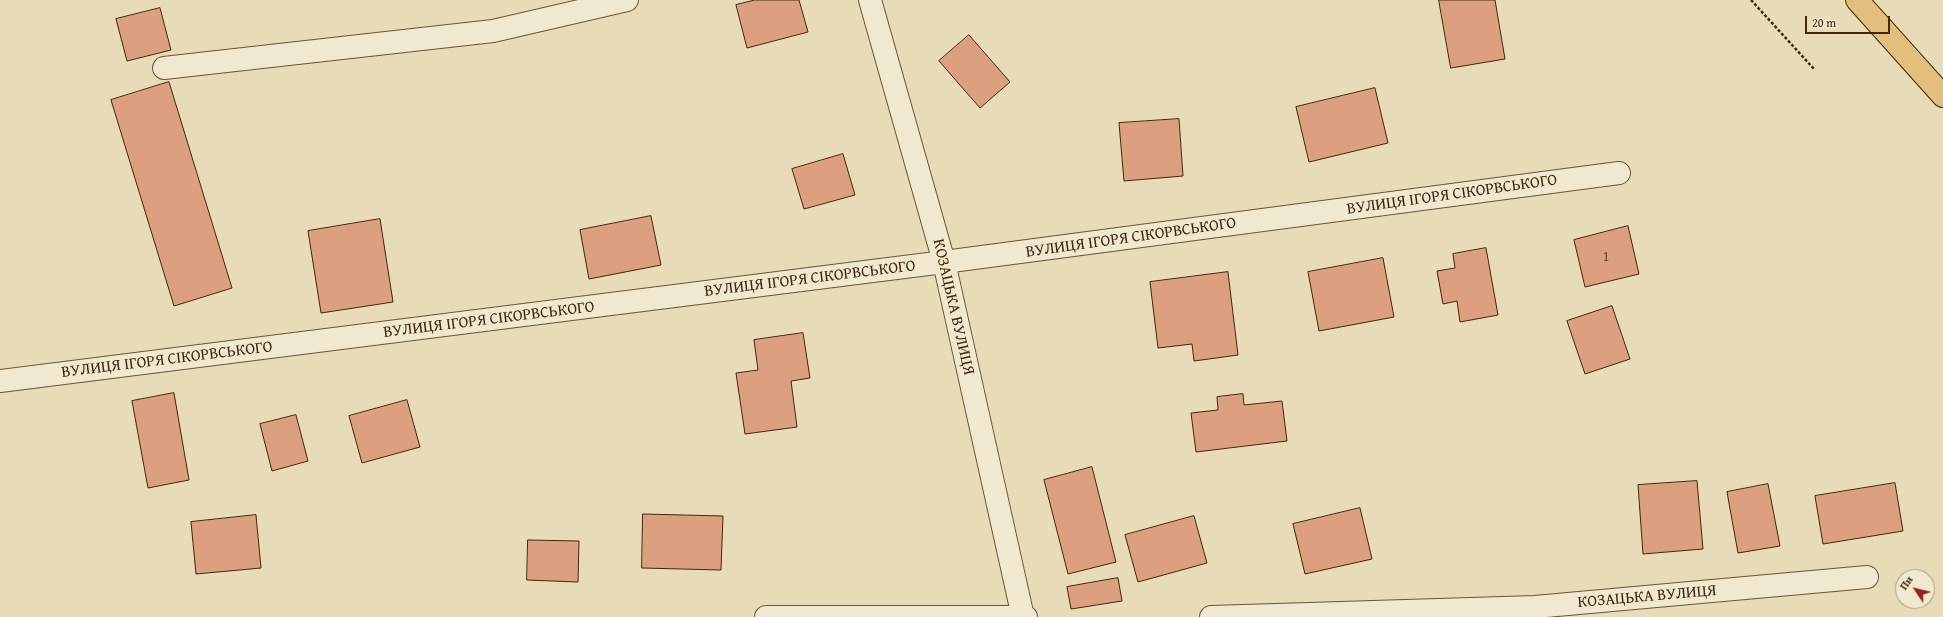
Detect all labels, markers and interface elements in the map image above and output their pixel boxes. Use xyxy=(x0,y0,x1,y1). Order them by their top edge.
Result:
scale bar xyxy=(1807,8,1892,34)
text: 20 m xyxy=(1812,14,1836,31)
street label: ВУЛИЦЯ ІГОРЯ СІКОРВСЬКОГО xyxy=(1346,171,1558,219)
street label: ВУЛИЦЯ ІГОРЯ СІКОРВСЬКОГО xyxy=(1025,214,1237,262)
street label: КОЗАЦЬКА ВУЛИЦЯ xyxy=(928,237,978,377)
house number: 1 xyxy=(1603,249,1609,265)
street label: ВУЛИЦЯ ІГОРЯ СІКОРВСЬКОГО xyxy=(703,257,917,301)
street label: ВУЛИЦЯ ІГОРЯ СІКОРВСЬКОГО xyxy=(382,298,596,342)
street label: ВУЛИЦЯ ІГОРЯ СІКОРВСЬКОГО xyxy=(60,338,274,382)
north arrow xyxy=(1895,569,1935,609)
text: Пн xyxy=(1895,572,1917,593)
street label: КОЗАЦЬКА ВУЛИЦЯ xyxy=(1577,581,1717,613)

